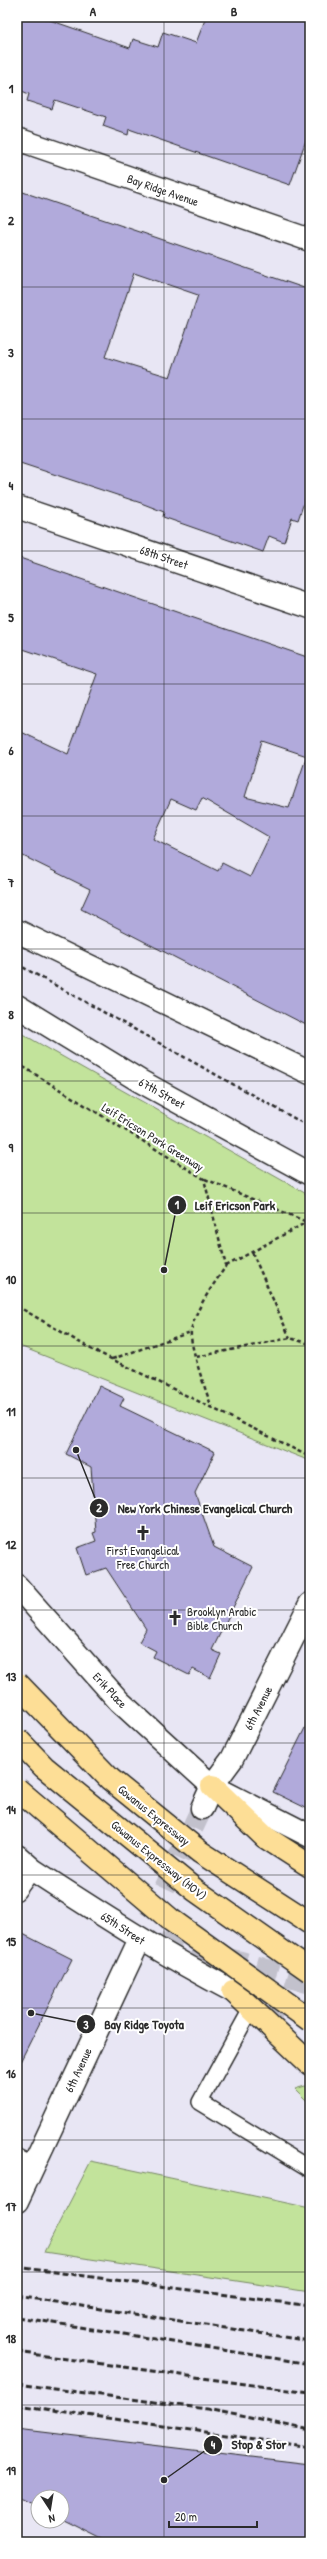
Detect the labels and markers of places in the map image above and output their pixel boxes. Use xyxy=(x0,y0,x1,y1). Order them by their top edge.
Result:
callout: Leif Ericson Park xyxy=(167,1193,283,1218)
callout: New York Chinese Evangelical Church xyxy=(89,1496,300,1521)
church icon: First Evangelical Free Church xyxy=(134,1524,152,1542)
place label: First Evangelical Free Church xyxy=(106,1542,180,1573)
place label: Brooklyn Arabic Bible Church xyxy=(187,1603,257,1634)
church icon: Brooklyn Arabic Bible Church xyxy=(166,1609,184,1627)
callout: Bay Ridge Toyota xyxy=(76,2012,191,2037)
callout: Stop & Stor xyxy=(203,2432,294,2457)

